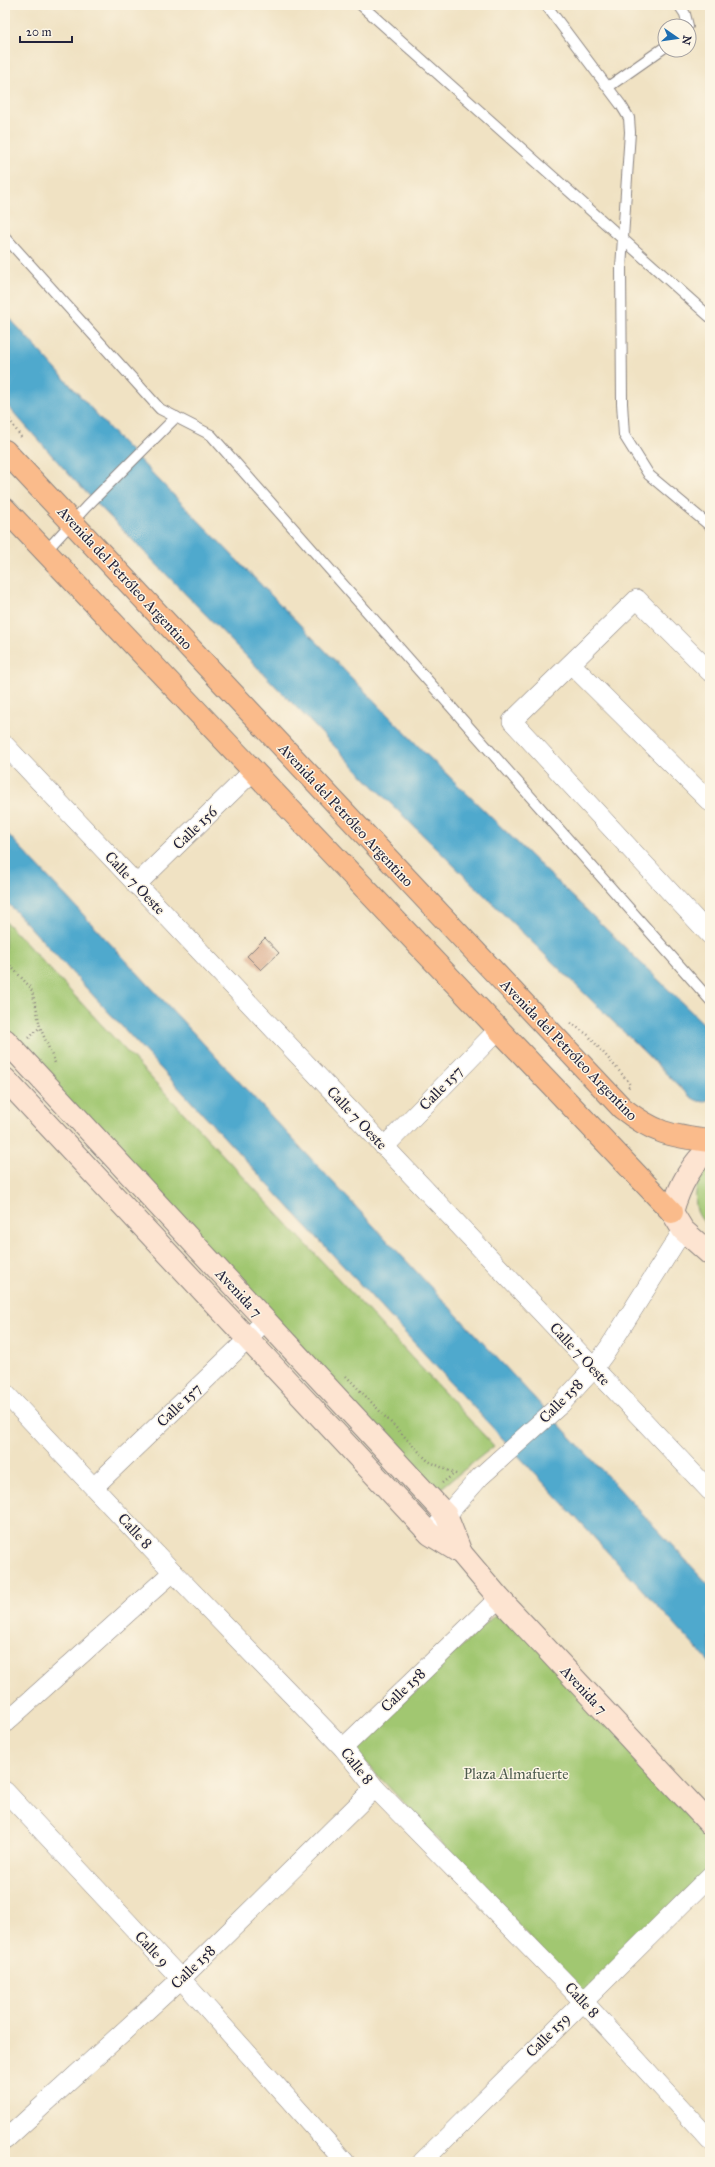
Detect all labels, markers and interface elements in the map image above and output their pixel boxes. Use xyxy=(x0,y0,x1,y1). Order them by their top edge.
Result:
scale bar xyxy=(20,18,72,44)
north arrow xyxy=(657,18,697,58)
text: 20 m xyxy=(26,25,52,39)
text: N xyxy=(679,34,694,47)
street label: Avenida del Petróleo Argentino xyxy=(53,502,196,654)
street label: Avenida del Petróleo Argentino xyxy=(274,739,417,891)
street label: Calle 156 xyxy=(169,802,222,853)
street label: Calle 7 Oeste xyxy=(101,848,169,918)
street label: Avenida del Petróleo Argentino xyxy=(496,975,641,1125)
street label: Calle 157 xyxy=(415,1062,467,1114)
street label: Calle 7 Oeste xyxy=(323,1083,391,1153)
street label: Avenida 7 xyxy=(211,1264,266,1321)
street label: Calle 7 Oeste xyxy=(546,1319,614,1389)
street label: Calle 158 xyxy=(535,1375,587,1427)
street label: Calle 157 xyxy=(153,1379,205,1431)
street label: Calle 8 xyxy=(114,1509,156,1553)
street label: Avenida 7 xyxy=(556,1661,611,1718)
street label: Calle 158 xyxy=(377,1664,429,1716)
street label: Calle 8 xyxy=(337,1744,377,1788)
park label: Plaza Almafuerte xyxy=(463,1765,569,1783)
street label: Calle 9 xyxy=(131,1927,173,1971)
street label: Calle 158 xyxy=(167,1941,219,1993)
street label: Calle 8 xyxy=(561,1978,603,2022)
street label: Calle 159 xyxy=(522,2009,574,2061)

